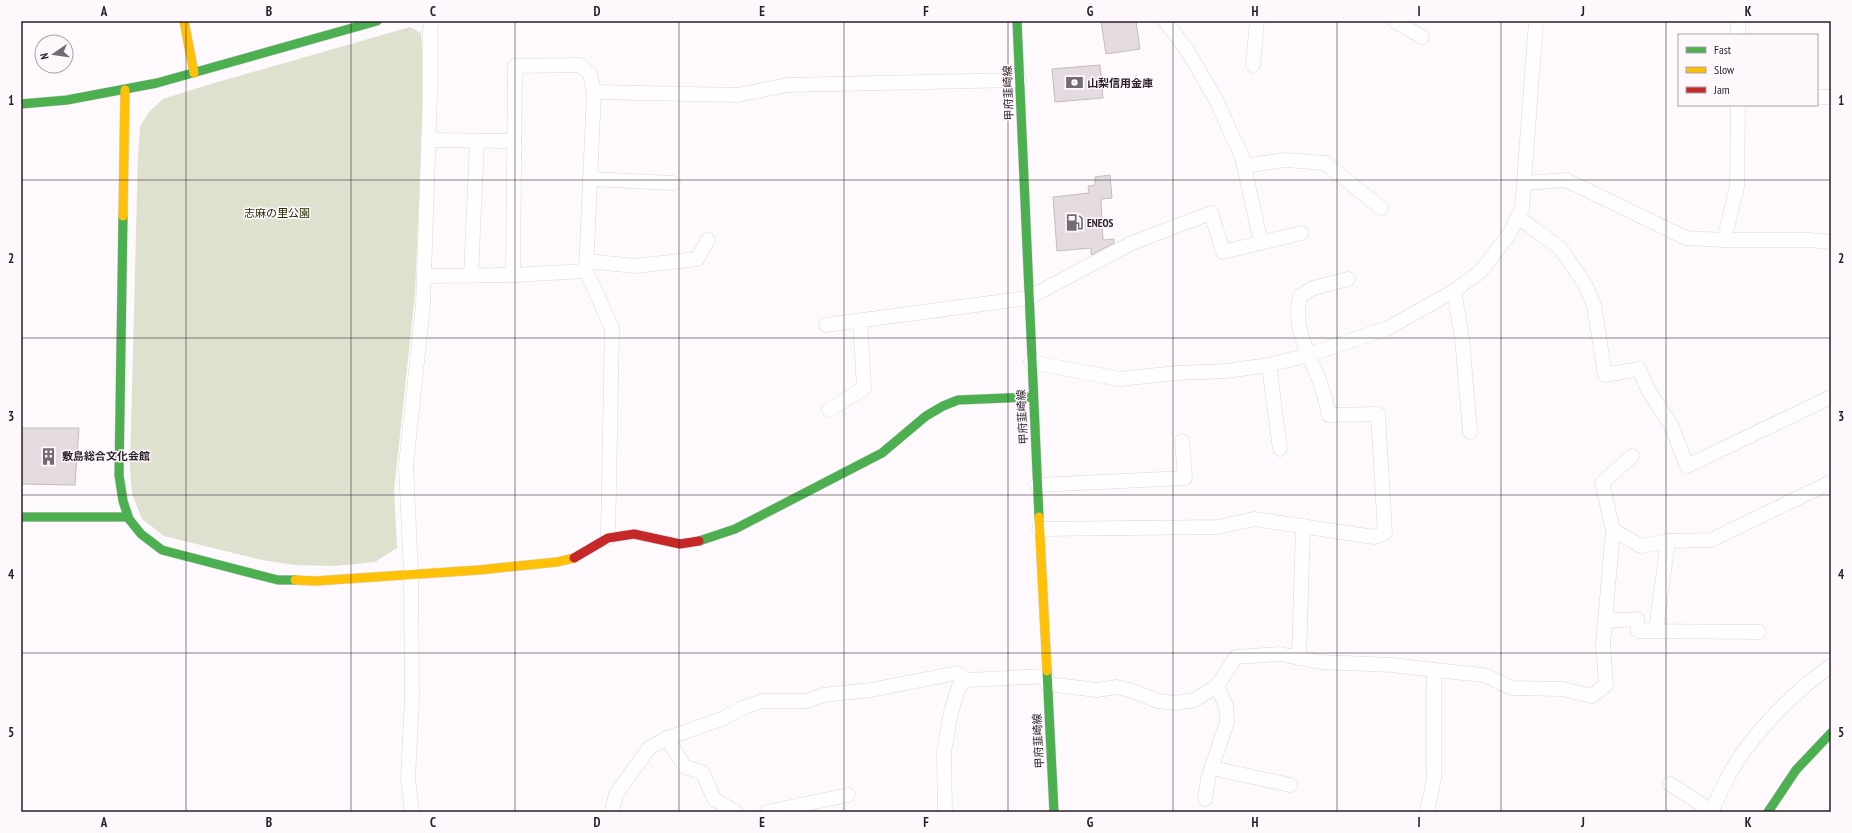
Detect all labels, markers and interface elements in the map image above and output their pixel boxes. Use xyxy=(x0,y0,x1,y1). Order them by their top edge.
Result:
text: A xyxy=(100,3,108,20)
text: B xyxy=(266,3,272,20)
text: C xyxy=(430,3,436,20)
text: D xyxy=(594,3,601,20)
text: E xyxy=(759,3,765,20)
text: F xyxy=(923,3,929,20)
text: G xyxy=(1087,3,1094,20)
text: H xyxy=(1252,3,1259,20)
text: I xyxy=(1417,3,1421,20)
text: J xyxy=(1580,3,1585,20)
text: K xyxy=(1745,3,1752,20)
north arrow xyxy=(34,34,74,74)
legend xyxy=(1678,34,1818,106)
text: Fast xyxy=(1714,42,1732,57)
text: N xyxy=(37,52,52,61)
text: Slow xyxy=(1714,62,1735,77)
street label: 甲府韮崎線 xyxy=(1000,65,1016,121)
bank icon: 山梨信用金庫 xyxy=(1064,73,1084,93)
place label: 山梨信用金庫 xyxy=(1087,76,1153,90)
text: Jam xyxy=(1713,82,1730,97)
text: 1 xyxy=(8,92,14,109)
text: 1 xyxy=(1838,92,1844,109)
park label: 志麻の里公園 xyxy=(244,206,310,220)
fuel station icon: ENEOS xyxy=(1064,213,1084,233)
place label: ENEOS xyxy=(1087,216,1113,230)
text: 2 xyxy=(8,250,14,267)
text: 2 xyxy=(1838,250,1844,267)
street label: 甲府韮崎線 xyxy=(1014,389,1030,445)
text: 3 xyxy=(8,408,14,425)
text: 3 xyxy=(1838,408,1844,425)
building icon: 敷島総合文化会館 xyxy=(39,446,59,466)
place label: 敷島総合文化会館 xyxy=(62,449,150,463)
text: 4 xyxy=(8,566,15,583)
text: 4 xyxy=(1838,566,1845,583)
street label: 甲府韮崎線 xyxy=(1030,713,1046,769)
text: 5 xyxy=(8,724,14,741)
text: 5 xyxy=(1838,724,1844,741)
text: A xyxy=(100,814,108,831)
text: B xyxy=(266,814,272,831)
text: C xyxy=(430,814,436,831)
text: D xyxy=(594,814,601,831)
text: E xyxy=(759,814,765,831)
text: F xyxy=(923,814,929,831)
text: G xyxy=(1087,814,1094,831)
text: H xyxy=(1252,814,1259,831)
text: I xyxy=(1417,814,1421,831)
text: J xyxy=(1580,814,1585,831)
text: K xyxy=(1745,814,1752,831)

